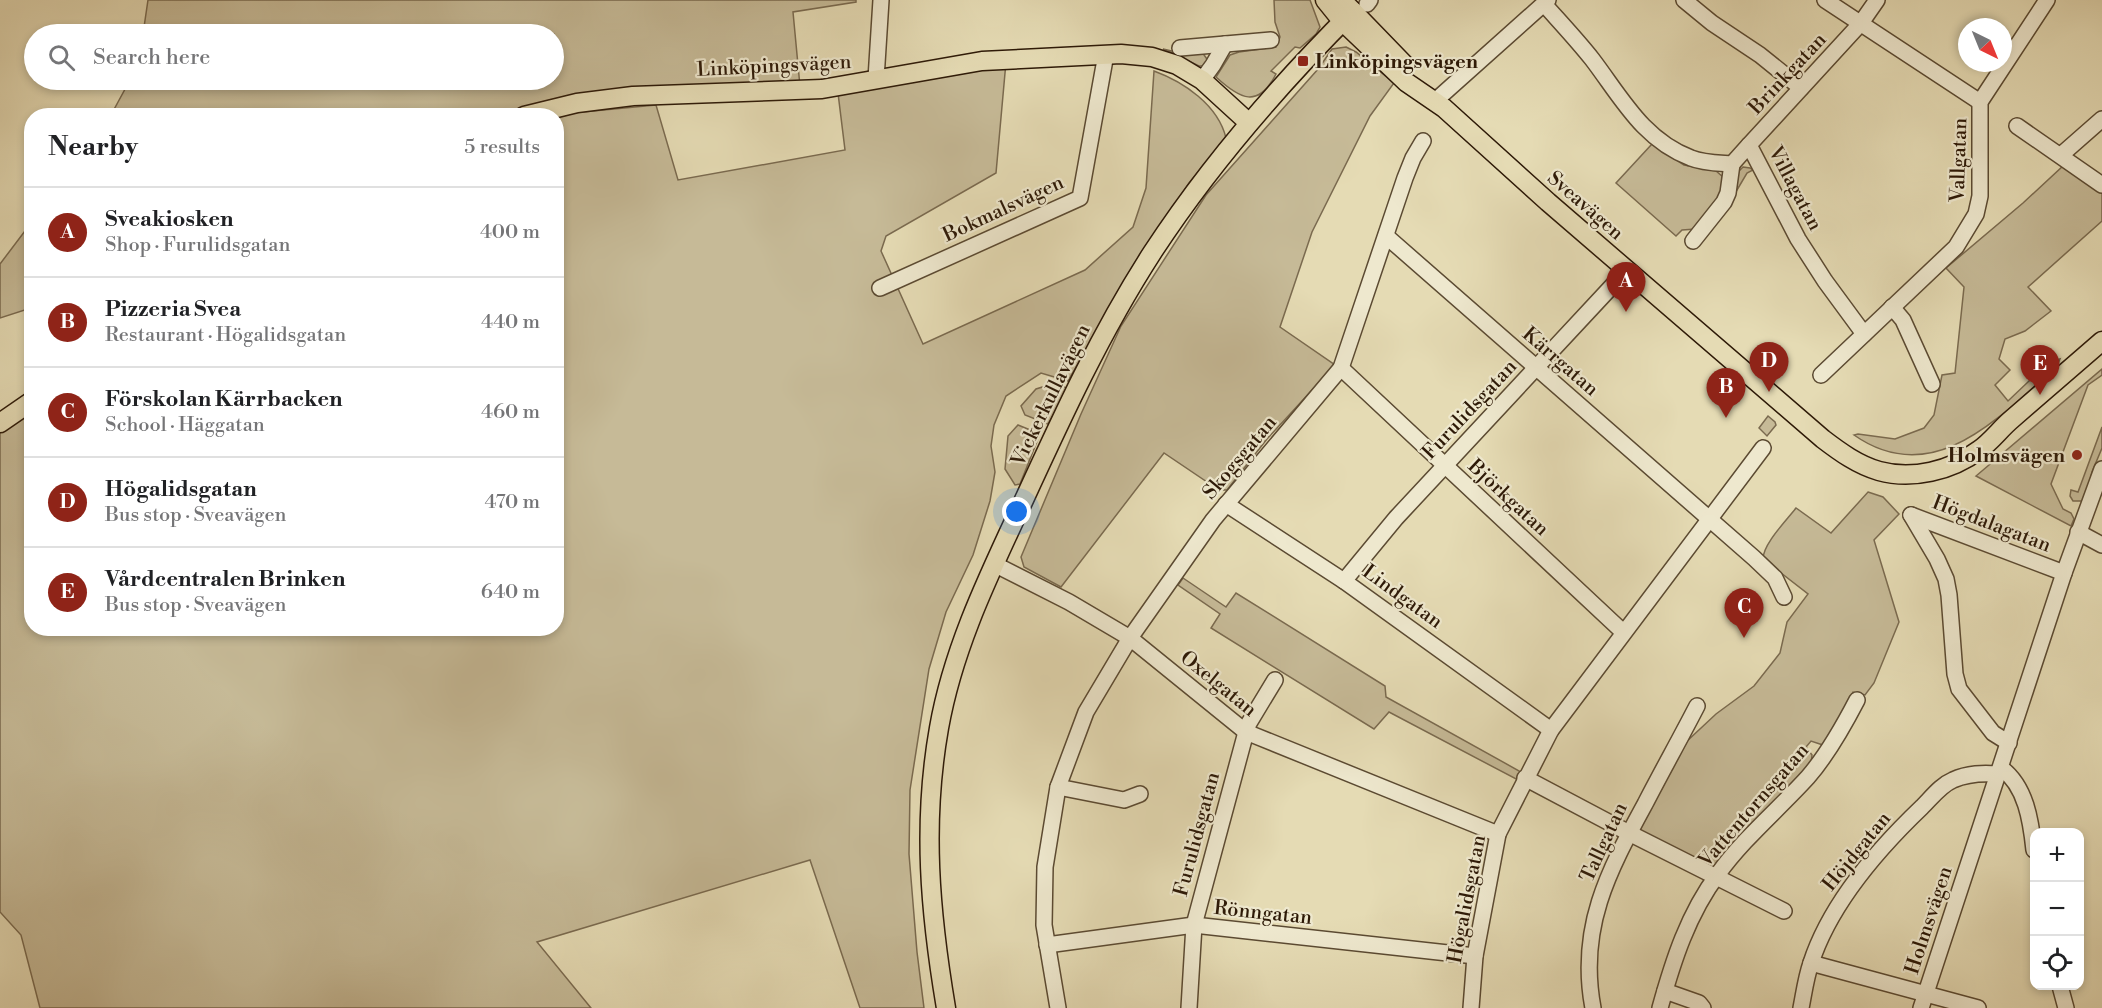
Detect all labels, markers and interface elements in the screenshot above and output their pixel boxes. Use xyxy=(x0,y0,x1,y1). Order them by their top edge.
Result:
north arrow xyxy=(1958,18,2012,72)
search box xyxy=(24,24,564,90)
street label: Brinkgatan xyxy=(1743,28,1832,121)
icon: search xyxy=(45,41,78,74)
text: Search here xyxy=(93,44,210,71)
street label: Linköpingsvägen xyxy=(696,50,852,83)
place label: Linköpingsvägen xyxy=(1315,50,1479,75)
marker: Linköpingsvägen xyxy=(1296,54,1310,68)
street label: Vallgatan xyxy=(1945,117,1973,204)
text: Nearby xyxy=(48,131,138,163)
text: 5 results xyxy=(464,135,540,160)
street label: Villagatan xyxy=(1762,141,1827,235)
street label: Sveavägen xyxy=(1542,166,1628,246)
street label: Bokmalsvägen xyxy=(938,170,1068,249)
text: Sveakiosken xyxy=(105,206,234,233)
text: A xyxy=(60,220,75,245)
text: 400 m xyxy=(480,220,540,245)
text: Shop · Furulidsgatan xyxy=(105,233,290,258)
pin: A xyxy=(1606,262,1646,312)
text: Pizzeria Svea xyxy=(105,296,241,323)
text: B xyxy=(60,310,75,335)
text: 440 m xyxy=(481,310,540,335)
street label: Vickerkullavägen xyxy=(1006,320,1097,472)
street label: Kärrgatan xyxy=(1517,322,1603,402)
text: Restaurant · Högalidsgatan xyxy=(105,323,346,348)
pin: D xyxy=(1750,342,1788,392)
pin: E xyxy=(2020,346,2060,395)
street label: Furulidsgatan xyxy=(1417,355,1523,465)
pin: B xyxy=(1706,368,1746,418)
text: Förskolan Kärrbacken xyxy=(105,386,343,413)
text: C xyxy=(60,400,75,425)
text: 460 m xyxy=(481,400,540,425)
street label: Skogsgatan xyxy=(1198,411,1283,505)
text: School · Häggatan xyxy=(105,413,265,438)
place label: Holmsvägen xyxy=(1948,444,2066,469)
marker: Holmsvägen xyxy=(2070,448,2084,462)
street label: Björkgatan xyxy=(1462,454,1554,542)
text: Högalidsgatan xyxy=(105,476,257,503)
text: D xyxy=(60,490,75,515)
text: 470 m xyxy=(484,490,540,515)
street label: Högdalagatan xyxy=(1929,490,2054,559)
your location xyxy=(1002,497,1031,526)
text: Bus stop · Sveavägen xyxy=(105,503,286,528)
street label: Lindgatan xyxy=(1357,560,1447,635)
text: Vårdcentralen Brinken xyxy=(105,566,345,593)
text: E xyxy=(61,580,74,605)
text: 640 m xyxy=(481,580,540,605)
pin: C xyxy=(1724,588,1764,638)
text: Bus stop · Sveavägen xyxy=(105,593,286,618)
street label: Oxelgatan xyxy=(1175,646,1261,723)
street label: Vattentornsgatan xyxy=(1693,739,1815,874)
street label: Furulidsgatan xyxy=(1169,769,1226,899)
street label: Tallgatan xyxy=(1575,799,1634,886)
street label: Höjdgatan xyxy=(1818,807,1897,897)
map controls xyxy=(2030,828,2084,990)
button: + xyxy=(2030,828,2084,882)
street label: Högalidsgatan xyxy=(1443,833,1492,966)
street label: Holmsvägen xyxy=(1900,863,1959,978)
button: − xyxy=(2030,882,2084,936)
street label: Rönngatan xyxy=(1212,896,1313,931)
button: locate xyxy=(2030,936,2084,990)

